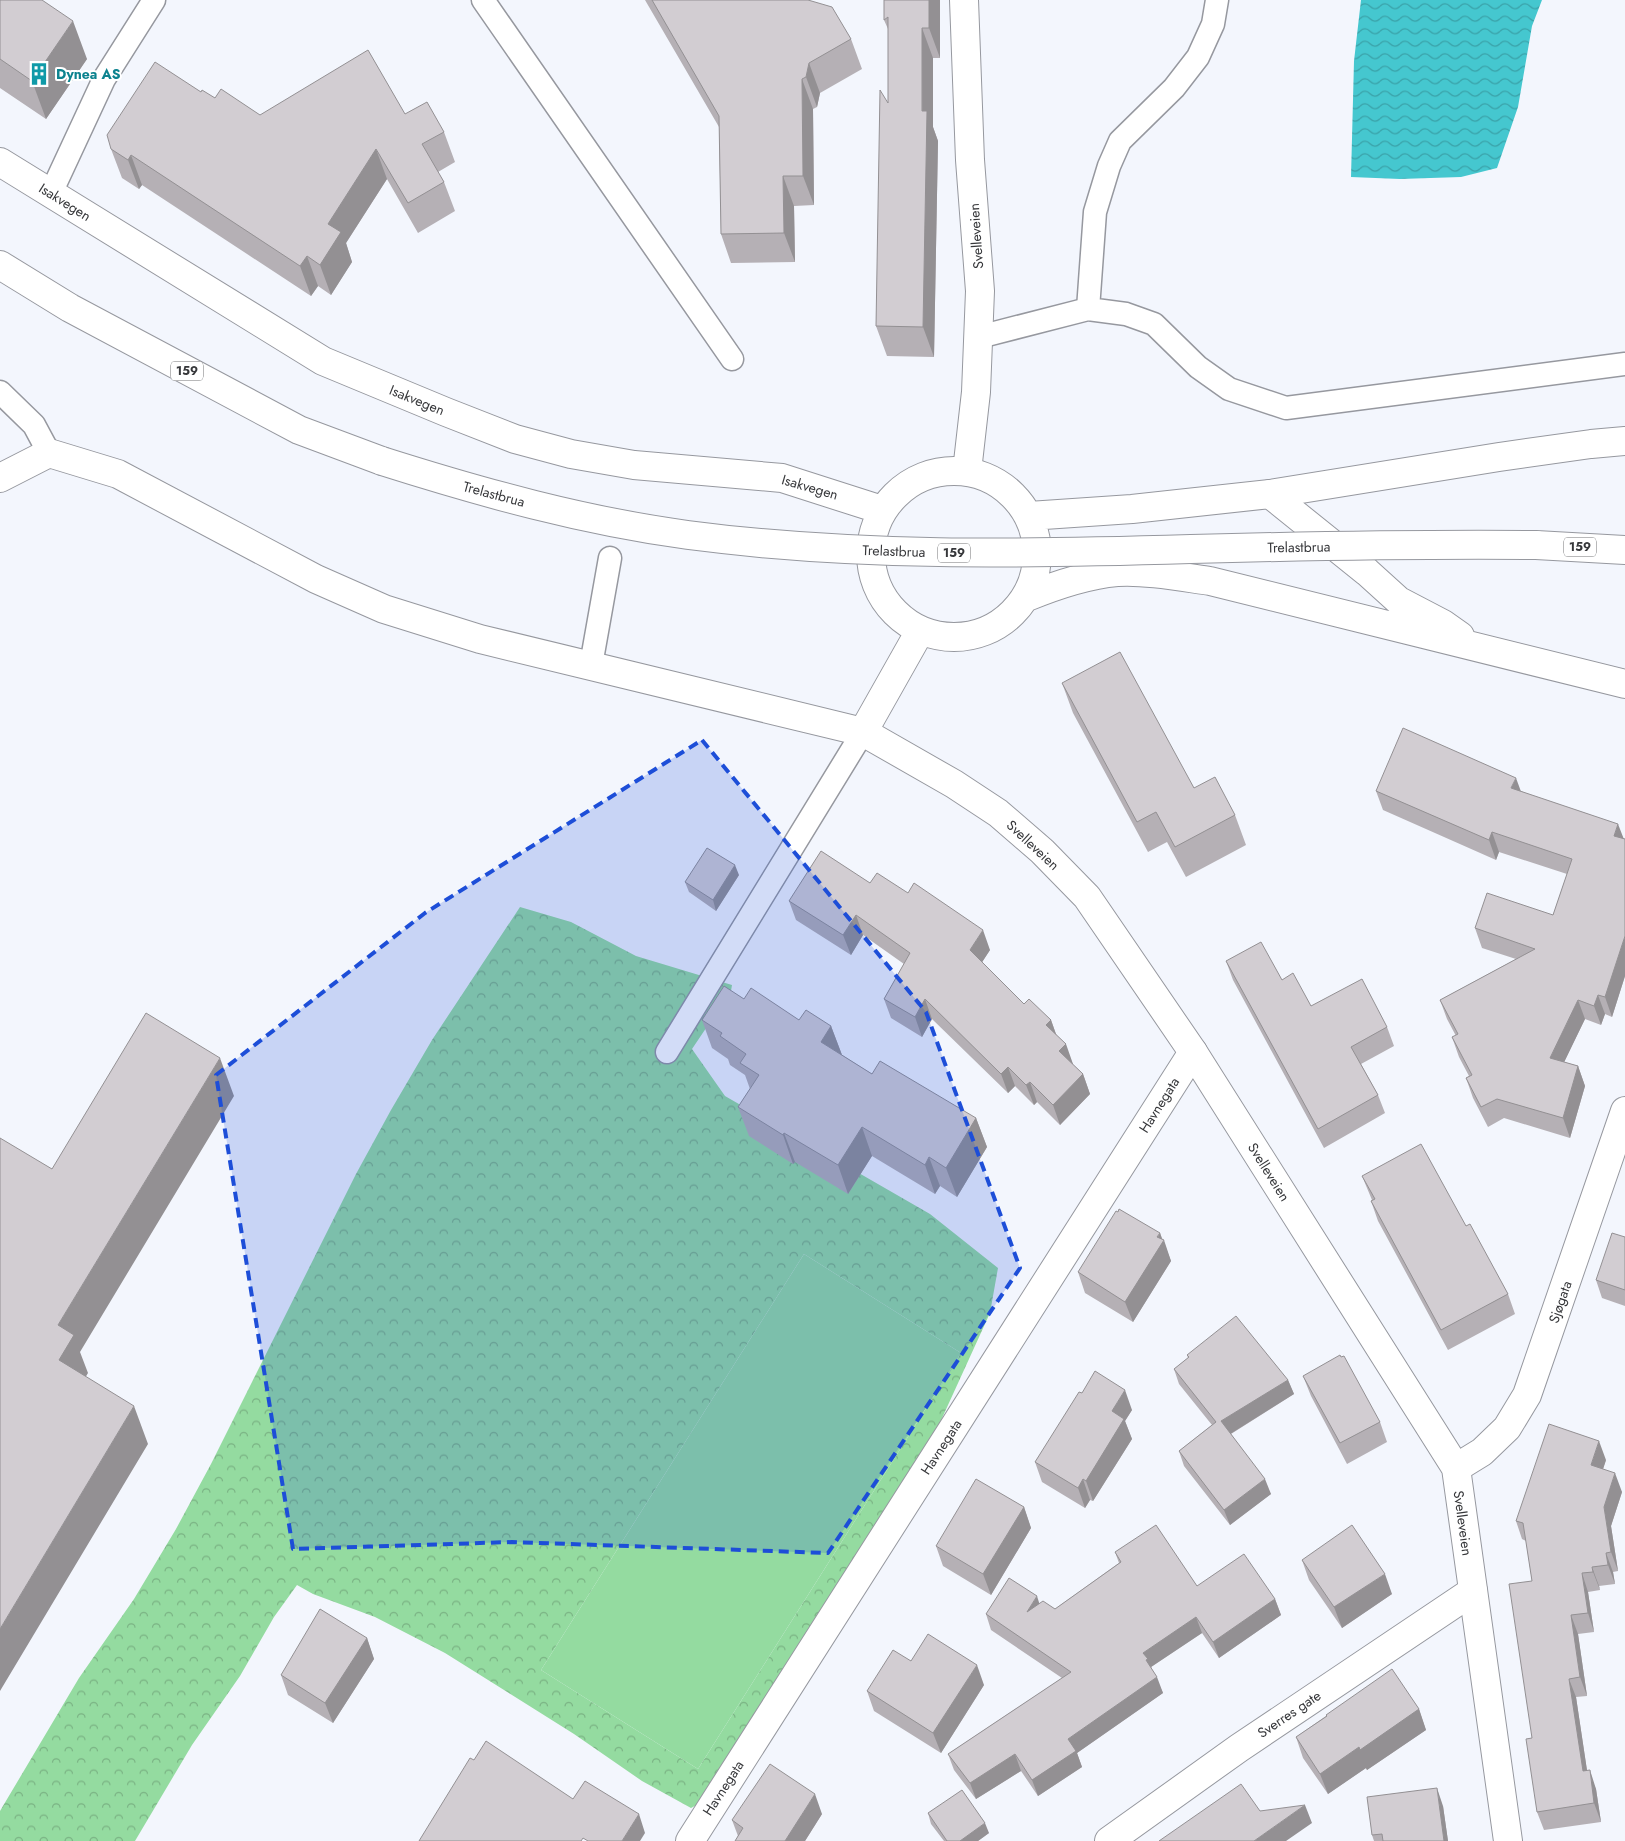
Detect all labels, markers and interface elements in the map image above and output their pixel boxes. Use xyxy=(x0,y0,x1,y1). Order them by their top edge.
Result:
building icon: Dynea AS xyxy=(26,61,52,87)
place label: Dynea AS xyxy=(56,64,121,84)
street label: Isakvegen xyxy=(35,178,95,226)
street label: Svelleveien xyxy=(964,203,988,269)
road number: 159 xyxy=(171,362,203,381)
street label: Isakvegen xyxy=(386,380,448,420)
street label: Isakvegen xyxy=(779,469,841,505)
street label: Trelastbrua xyxy=(461,476,527,512)
street label: Trelastbrua xyxy=(1267,536,1331,558)
road number: 159 xyxy=(1564,538,1596,556)
street label: Trelastbrua xyxy=(862,540,926,562)
road number: 159 xyxy=(938,544,970,562)
street label: Svelleveien xyxy=(1002,815,1064,875)
street label: Havnegata xyxy=(1134,1073,1184,1137)
street label: Svelleveien xyxy=(1243,1139,1295,1205)
street label: Sjøgata xyxy=(1543,1278,1577,1326)
street label: Havnegata xyxy=(916,1415,966,1479)
street label: Svelleveien xyxy=(1449,1489,1477,1557)
street label: Sverres gate xyxy=(1253,1685,1325,1743)
street label: Havnegata xyxy=(698,1756,748,1820)

